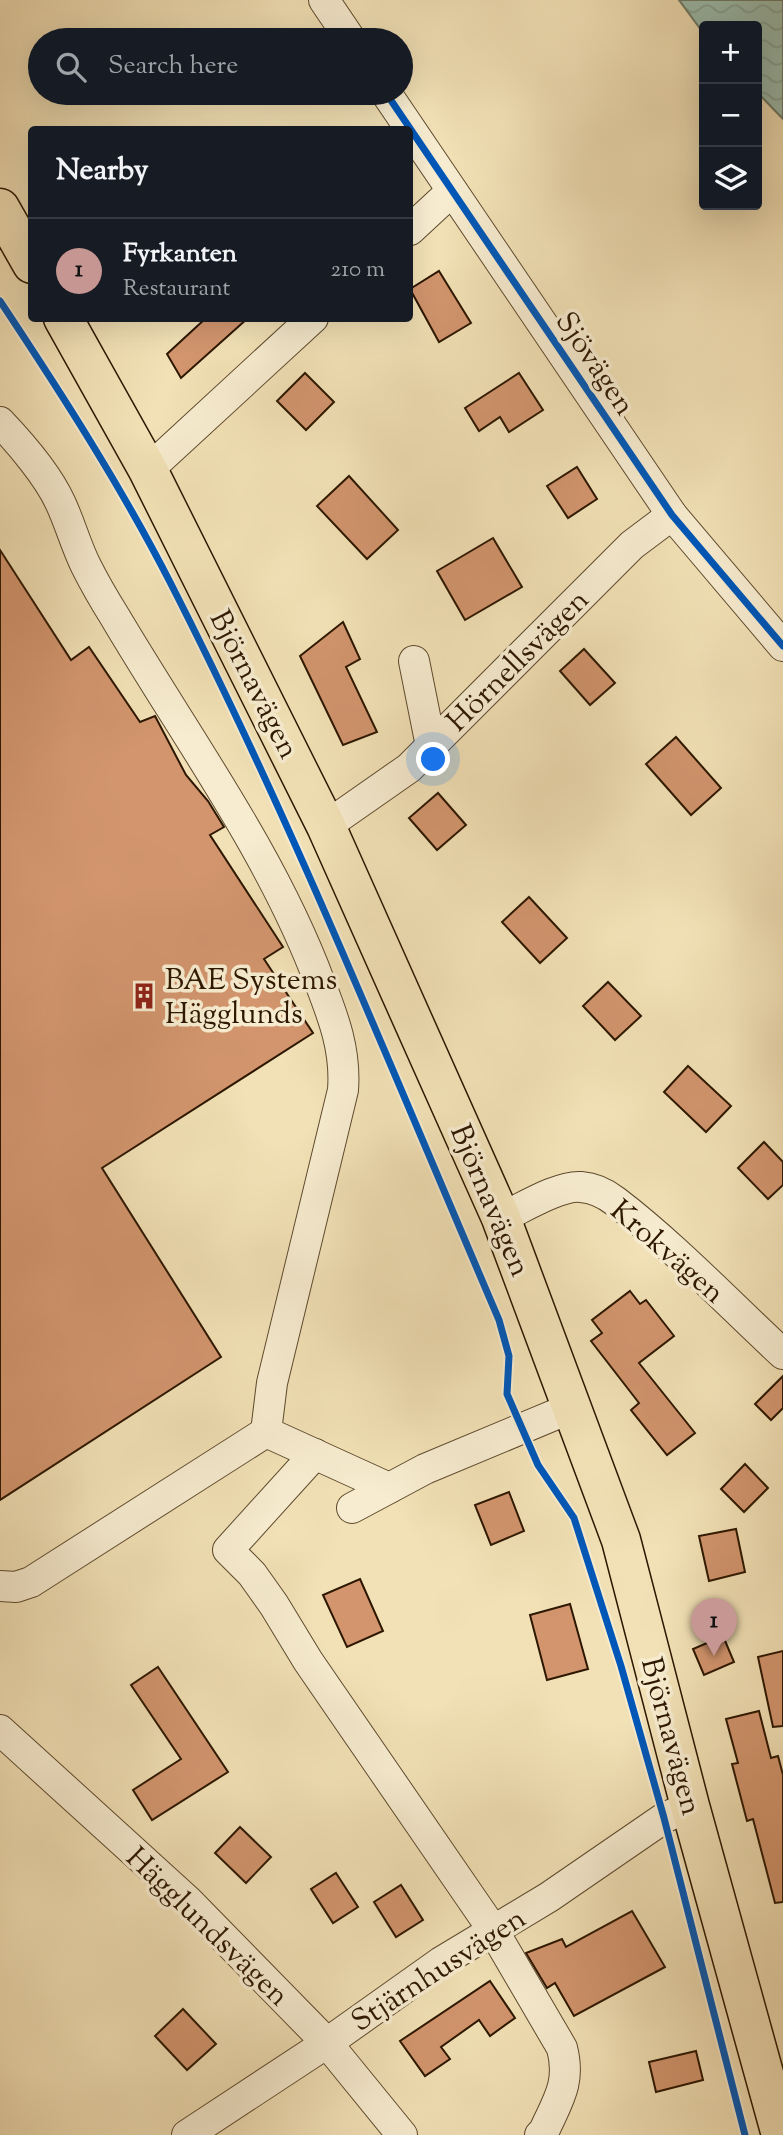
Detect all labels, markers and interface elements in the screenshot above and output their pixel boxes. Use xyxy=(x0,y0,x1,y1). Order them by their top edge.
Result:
map controls xyxy=(699,21,762,210)
button: + xyxy=(699,21,762,84)
search box xyxy=(28,28,413,105)
icon: search xyxy=(52,48,90,86)
text: Search here xyxy=(108,48,238,85)
button: − xyxy=(699,84,762,147)
button: layers xyxy=(699,147,762,210)
text: Nearby xyxy=(56,150,148,193)
text: Fyrkanten xyxy=(123,236,237,273)
text: 1 xyxy=(75,254,83,287)
text: 210 m xyxy=(331,254,385,287)
text: Restaurant xyxy=(123,273,230,306)
street label: Sjövägen xyxy=(543,304,645,425)
street label: Hörnellsvägen xyxy=(438,580,600,743)
street label: Björnavägen xyxy=(197,603,309,767)
your location xyxy=(416,742,450,776)
place label: BAE Systems Hägglunds xyxy=(165,960,337,1037)
building icon: BAE Systems Hägglunds xyxy=(129,981,159,1011)
street label: Björnavägen xyxy=(437,1118,540,1284)
street label: Krokvägen xyxy=(600,1191,733,1315)
pin: 1 xyxy=(691,1598,737,1656)
street label: Björnavägen xyxy=(628,1653,711,1820)
street label: Hägglundsvägen xyxy=(115,1838,298,2017)
street label: Stjärnhusvägen xyxy=(344,1898,535,2044)

